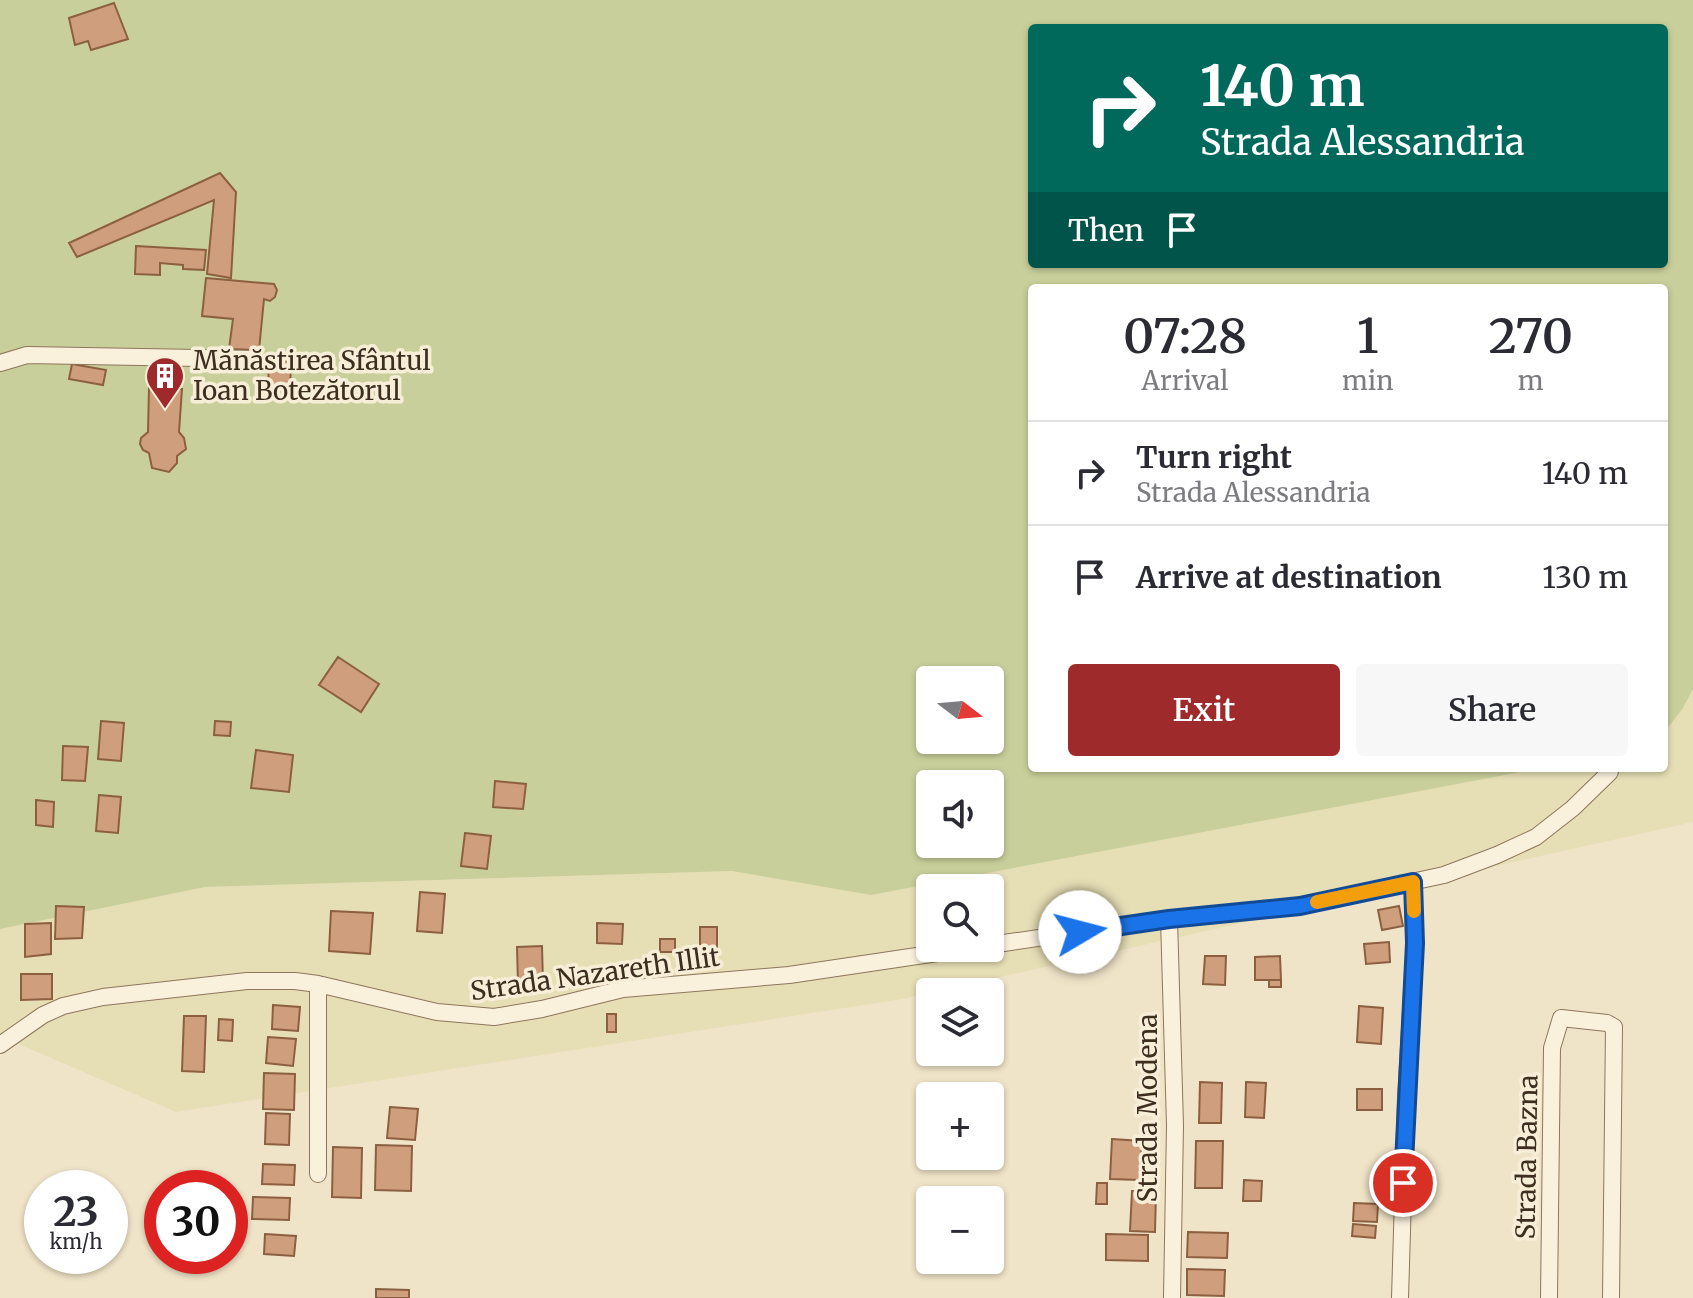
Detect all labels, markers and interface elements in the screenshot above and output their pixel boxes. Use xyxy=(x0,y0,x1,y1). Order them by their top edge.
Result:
text: 140 m xyxy=(1200,51,1365,121)
icon: right xyxy=(1068,56,1172,160)
text: Strada Alessandria xyxy=(1200,120,1525,165)
icon: arrive xyxy=(1160,208,1204,252)
text: Then xyxy=(1068,211,1144,249)
text: 07:28 xyxy=(1123,306,1247,366)
text: 1 xyxy=(1357,306,1379,366)
text: 270 xyxy=(1488,306,1573,366)
place label: Mănăstirea Sfântul Ioan Botezătorul xyxy=(193,344,431,407)
building icon: Mănăstirea Sfântul Ioan Botezătorul xyxy=(144,355,186,410)
text: Arrival xyxy=(1142,364,1228,397)
text: min xyxy=(1342,364,1393,397)
text: m xyxy=(1518,364,1544,397)
text: Turn right xyxy=(1136,438,1292,476)
icon: right xyxy=(1068,451,1112,495)
text: 140 m xyxy=(1542,454,1628,492)
text: Strada Alessandria xyxy=(1136,476,1370,509)
icon: arrive xyxy=(1068,555,1112,599)
text: Arrive at destination xyxy=(1136,558,1442,596)
text: 130 m xyxy=(1542,558,1628,596)
button: Exit xyxy=(1068,664,1340,756)
button: Share xyxy=(1356,664,1628,756)
north arrow xyxy=(916,666,1004,754)
map controls xyxy=(916,666,1004,1274)
button: sound xyxy=(916,770,1004,858)
button: search xyxy=(916,874,1004,962)
position arrow xyxy=(1038,890,1122,974)
street label: Strada Nazareth Illit xyxy=(468,940,722,1007)
button: layers xyxy=(916,978,1004,1066)
street label: Strada Modena xyxy=(1131,1013,1164,1202)
street label: Strada Bazna xyxy=(1509,1074,1544,1240)
button: + xyxy=(916,1082,1004,1170)
pin xyxy=(1369,1149,1437,1217)
icon: arrive xyxy=(1381,1161,1425,1205)
speed limit sign: 30 xyxy=(144,1170,248,1274)
button: − xyxy=(916,1186,1004,1274)
text: 23 xyxy=(53,1187,99,1237)
text: km/h xyxy=(50,1229,102,1254)

